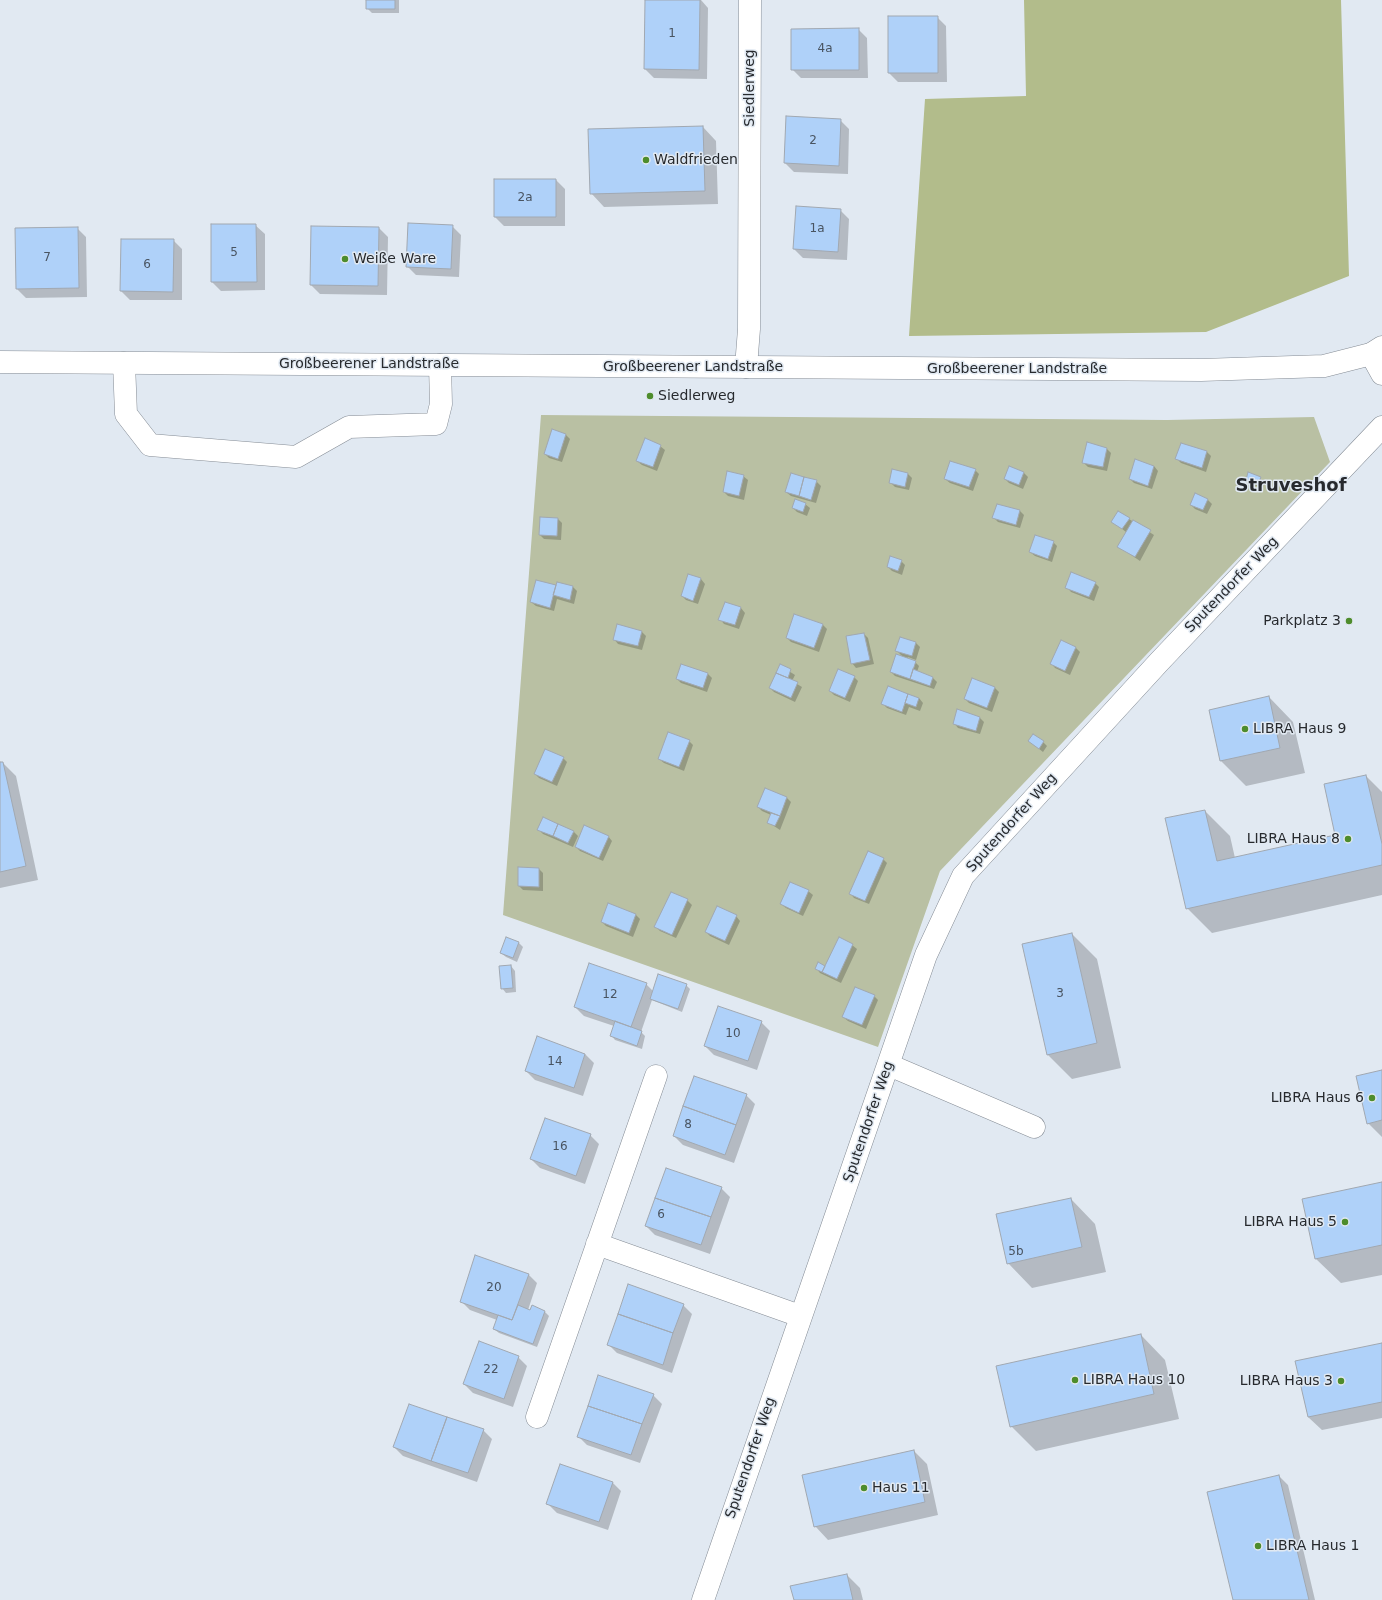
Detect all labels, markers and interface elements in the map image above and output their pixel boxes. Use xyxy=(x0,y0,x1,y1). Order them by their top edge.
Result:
house number: 1 xyxy=(668,27,676,41)
house number: 4a xyxy=(818,42,832,56)
street label: Siedlerweg xyxy=(742,49,758,127)
house number: 2 xyxy=(809,134,817,148)
place label: Waldfrieden xyxy=(654,152,738,168)
marker: Waldfrieden xyxy=(641,155,651,165)
house number: 2a xyxy=(518,191,532,205)
house number: 1a xyxy=(810,222,824,236)
house number: 5 xyxy=(230,246,238,260)
house number: 7 xyxy=(43,251,51,265)
place label: Weiße Ware xyxy=(353,251,436,267)
marker: Weiße Ware xyxy=(340,254,350,264)
house number: 6 xyxy=(143,258,151,272)
street label: Großbeerener Landstraße xyxy=(279,356,459,372)
street label: Großbeerener Landstraße xyxy=(603,359,783,375)
street label: Großbeerener Landstraße xyxy=(927,361,1107,377)
place label: Siedlerweg xyxy=(658,388,735,404)
marker: Siedlerweg xyxy=(645,391,655,401)
district label: Struveshof xyxy=(1236,475,1346,497)
street label: Sputendorfer Weg xyxy=(1182,533,1282,637)
place label: Parkplatz 3 xyxy=(1263,613,1341,629)
marker: Parkplatz 3 xyxy=(1344,616,1354,626)
place label: LIBRA Haus 9 xyxy=(1253,721,1346,737)
marker: LIBRA Haus 9 xyxy=(1240,724,1250,734)
street label: Sputendorfer Weg xyxy=(963,770,1061,876)
place label: LIBRA Haus 8 xyxy=(1247,831,1340,847)
marker: LIBRA Haus 8 xyxy=(1343,834,1353,844)
house number: 3 xyxy=(1056,987,1064,1001)
house number: 12 xyxy=(602,988,618,1002)
house number: 10 xyxy=(725,1027,741,1041)
house number: 14 xyxy=(547,1055,563,1069)
street label: Sputendorfer Weg xyxy=(840,1059,898,1185)
place label: LIBRA Haus 6 xyxy=(1271,1090,1364,1106)
marker: LIBRA Haus 6 xyxy=(1367,1093,1377,1103)
house number: 8 xyxy=(684,1118,692,1132)
house number: 16 xyxy=(552,1140,568,1154)
house number: 6 xyxy=(657,1208,665,1222)
place label: LIBRA Haus 5 xyxy=(1244,1214,1337,1230)
marker: LIBRA Haus 5 xyxy=(1340,1217,1350,1227)
house number: 5b xyxy=(1008,1245,1024,1259)
house number: 20 xyxy=(486,1281,502,1295)
house number: 22 xyxy=(483,1363,499,1377)
place label: LIBRA Haus 10 xyxy=(1083,1372,1185,1388)
place label: LIBRA Haus 3 xyxy=(1240,1373,1333,1389)
marker: LIBRA Haus 10 xyxy=(1070,1375,1080,1385)
marker: LIBRA Haus 3 xyxy=(1336,1376,1346,1386)
street label: Sputendorfer Weg xyxy=(722,1395,780,1521)
place label: Haus 11 xyxy=(872,1480,930,1496)
marker: Haus 11 xyxy=(859,1483,869,1493)
place label: LIBRA Haus 1 xyxy=(1266,1538,1359,1554)
marker: LIBRA Haus 1 xyxy=(1253,1541,1263,1551)

